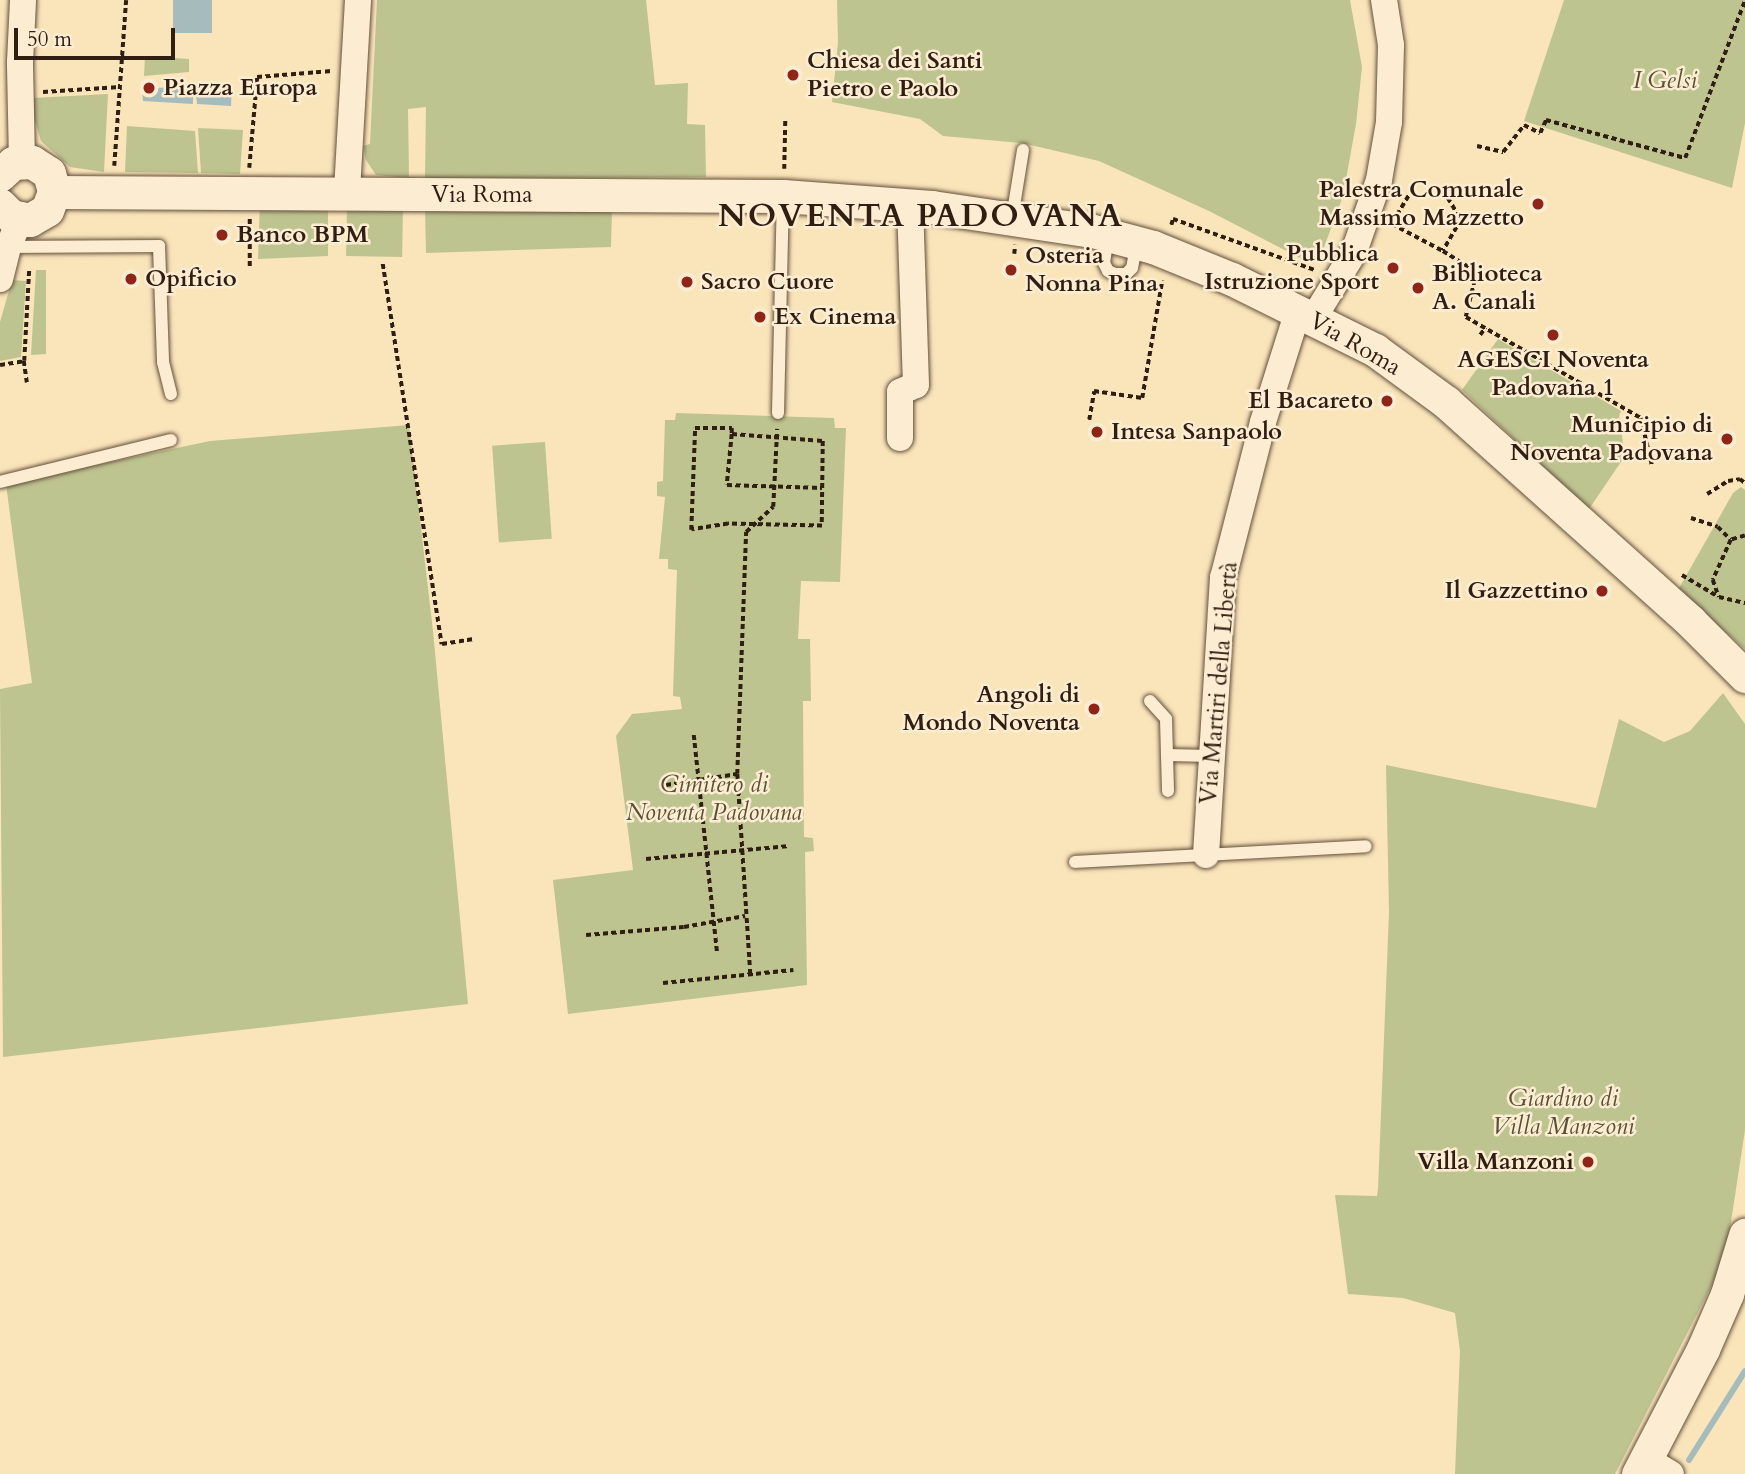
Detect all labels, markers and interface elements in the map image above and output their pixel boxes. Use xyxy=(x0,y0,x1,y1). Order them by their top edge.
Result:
scale bar xyxy=(18,14,178,58)
text: 50 m xyxy=(27,25,72,54)
place label: Chiesa dei Santi Pietro e Paolo xyxy=(807,47,982,103)
marker: Chiesa dei Santi Pietro e Paolo xyxy=(785,67,801,83)
park label: I Gelsi xyxy=(1633,67,1697,95)
place label: Piazza Europa xyxy=(163,74,317,102)
marker: Piazza Europa xyxy=(141,80,157,96)
place label: Palestra Comunale Massimo Mazzetto xyxy=(1319,176,1524,232)
street label: Via Roma xyxy=(431,181,533,209)
marker: Palestra Comunale Massimo Mazzetto xyxy=(1530,196,1546,212)
district label: NOVENTA PADOVANA xyxy=(720,197,1122,235)
place label: Banco BPM xyxy=(236,221,369,249)
marker: Banco BPM xyxy=(214,227,230,243)
place label: Pubblica Istruzione Sport xyxy=(1204,240,1379,296)
place label: Osteria Nonna Pina xyxy=(1025,242,1158,298)
marker: Pubblica Istruzione Sport xyxy=(1385,260,1401,276)
place label: Biblioteca A. Canali xyxy=(1432,260,1542,316)
marker: Osteria Nonna Pina xyxy=(1003,262,1019,278)
place label: Opificio xyxy=(145,265,237,293)
place label: Sacro Cuore xyxy=(701,268,834,296)
marker: Opificio xyxy=(123,271,139,287)
marker: Sacro Cuore xyxy=(679,274,695,290)
marker: Biblioteca A. Canali xyxy=(1410,280,1426,296)
place label: Ex Cinema xyxy=(774,303,896,331)
street label: Via Roma xyxy=(1304,306,1406,382)
marker: Ex Cinema xyxy=(752,309,768,325)
marker: AGESCI Noventa Padovana 1 xyxy=(1545,327,1561,343)
place label: AGESCI Noventa Padovana 1 xyxy=(1457,346,1649,402)
place label: El Bacareto xyxy=(1248,387,1373,415)
marker: El Bacareto xyxy=(1379,393,1395,409)
place label: Municipio di Noventa Padovana xyxy=(1510,411,1713,467)
place label: Intesa Sanpaolo xyxy=(1111,418,1282,446)
marker: Intesa Sanpaolo xyxy=(1089,424,1105,440)
marker: Municipio di Noventa Padovana xyxy=(1719,431,1735,447)
street label: Via Martiri della Libertà xyxy=(1194,560,1244,806)
place label: Il Gazzettino xyxy=(1445,577,1588,605)
marker: Il Gazzettino xyxy=(1594,583,1610,599)
place label: Angoli di Mondo Noventa xyxy=(902,681,1080,737)
marker: Angoli di Mondo Noventa xyxy=(1086,701,1102,717)
park label: Cimitero di Noventa Padovana xyxy=(626,771,802,827)
park label: Giardino di Villa Manzoni xyxy=(1492,1085,1634,1141)
place label: Villa Manzoni xyxy=(1417,1148,1574,1176)
marker: Villa Manzoni xyxy=(1580,1154,1596,1170)

